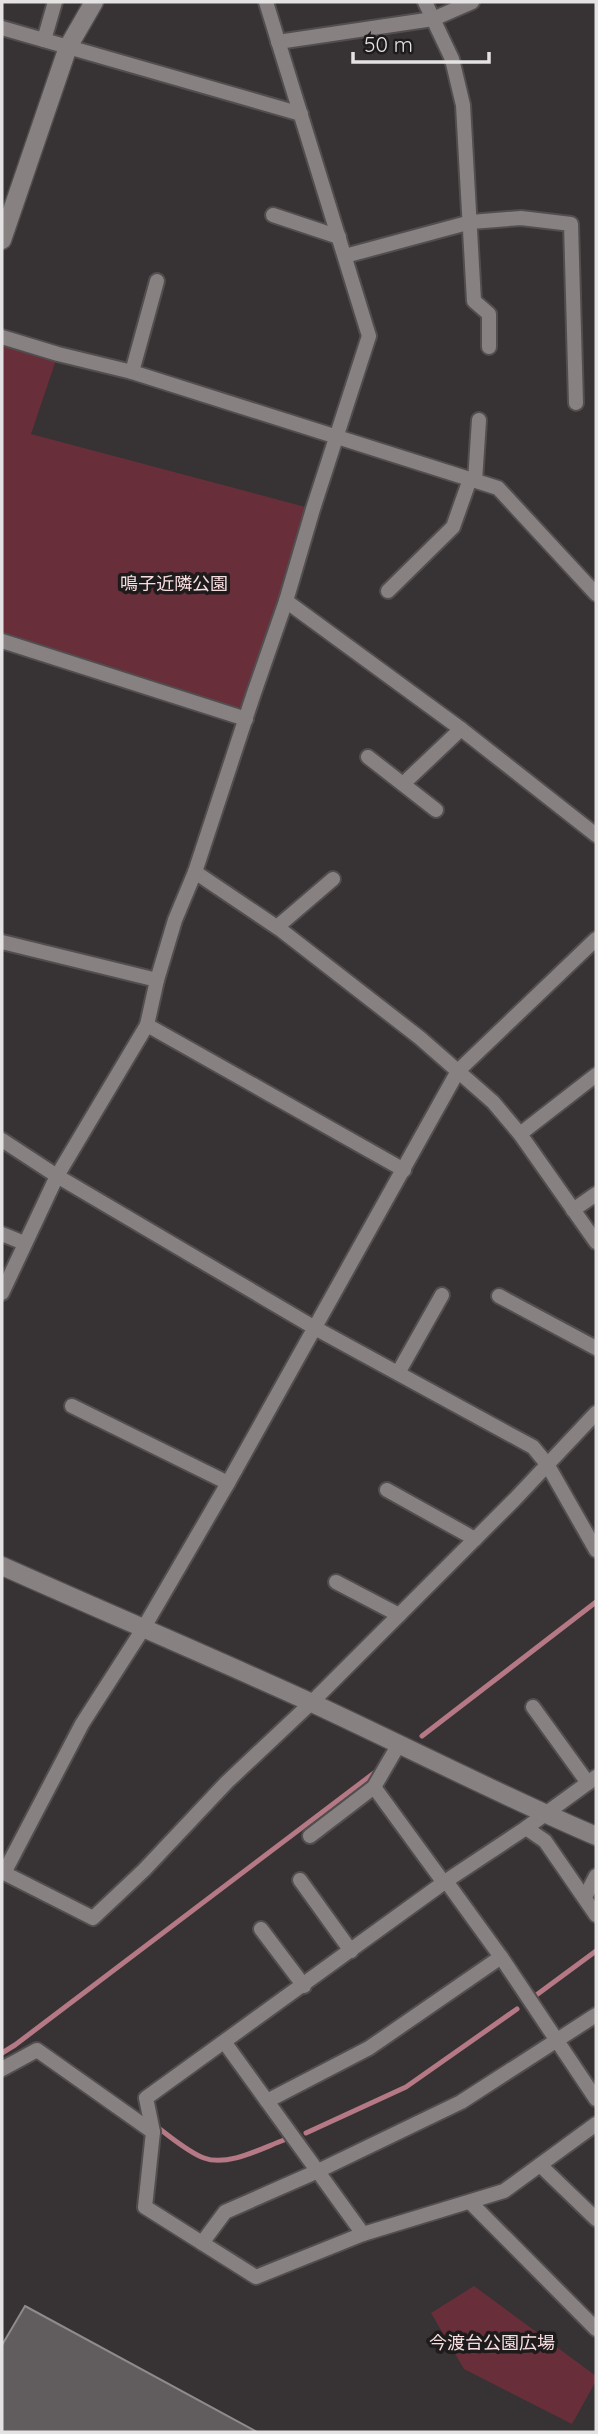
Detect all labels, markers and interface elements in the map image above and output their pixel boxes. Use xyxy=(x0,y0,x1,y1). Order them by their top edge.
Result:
scale bar xyxy=(353,21,490,65)
text: 50 m xyxy=(364,31,413,57)
park label: 鳴子近隣公園 xyxy=(120,572,228,595)
park label: 今渡台公園広場 xyxy=(429,2331,555,2354)

